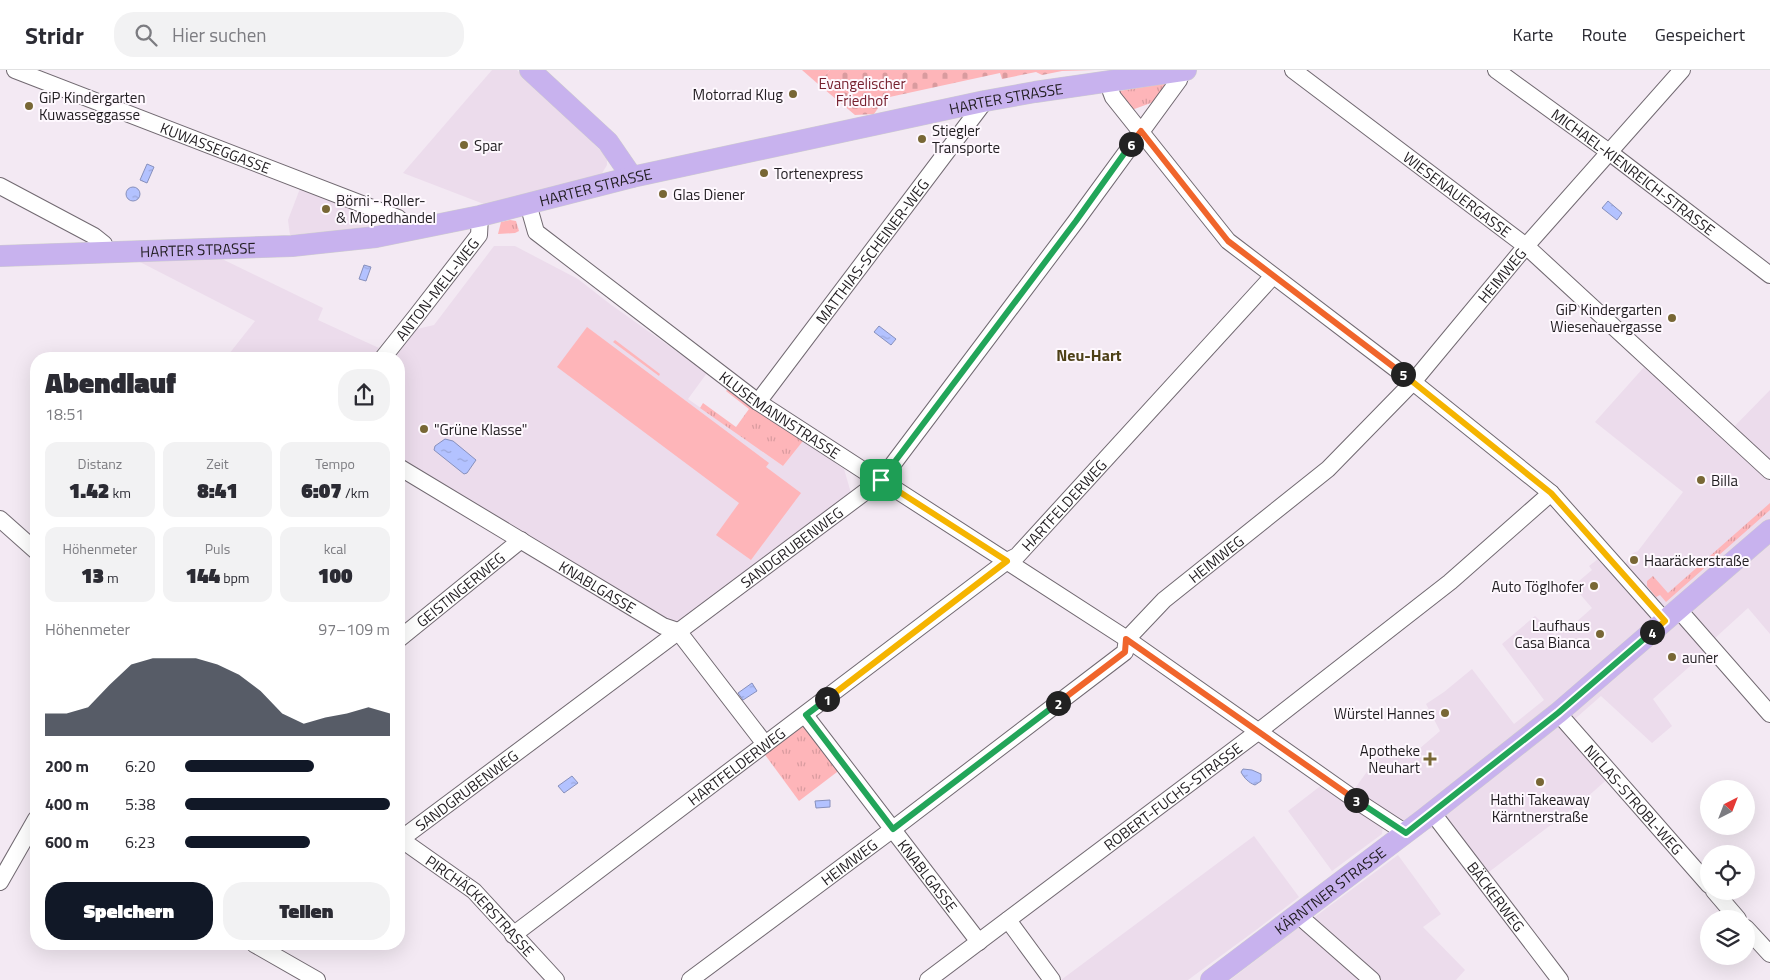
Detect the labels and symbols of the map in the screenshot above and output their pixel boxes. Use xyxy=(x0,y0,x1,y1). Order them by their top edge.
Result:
park label: Evangelischer Friedhof xyxy=(818,72,906,112)
street label: HARTER STRASSE xyxy=(947,77,1065,120)
place label: Motorrad Klug xyxy=(693,83,783,106)
place label: GiP Kindergarten Kuwasseggasse xyxy=(39,86,146,126)
marker: Motorrad Klug xyxy=(787,88,799,100)
marker: GiP Kindergarten Kuwasseggasse xyxy=(23,100,35,112)
street label: MICHAEL-KIENREICH-STRASSE xyxy=(1547,103,1720,241)
street label: KUWASSEGGASSE xyxy=(157,116,274,179)
place label: Stiegler Transporte xyxy=(932,119,1000,159)
pin: 6 xyxy=(1118,132,1144,156)
marker: Stiegler Transporte xyxy=(916,133,928,145)
place label: Spar xyxy=(474,134,503,157)
marker: Spar xyxy=(458,139,470,151)
street label: WIESENAUERGASSE xyxy=(1398,146,1516,243)
street label: HARTER STRASSE xyxy=(537,162,654,212)
place label: Tortenexpress xyxy=(774,162,863,185)
marker: Tortenexpress xyxy=(758,167,770,179)
street label: MATTHIAS-SCHEINER-WEG xyxy=(809,174,934,329)
place label: Glas Diener xyxy=(673,183,745,206)
marker: Glas Diener xyxy=(657,188,669,200)
place label: Börni - Roller- & Mopedhandel xyxy=(336,189,436,229)
marker: Börni - Roller- & Mopedhandel xyxy=(320,203,332,215)
street label: ANTON-MELL-WEG xyxy=(390,233,484,345)
street label: HARTER STRASSE xyxy=(140,236,256,263)
street label: HEIMWEG xyxy=(1472,243,1531,308)
place label: GiP Kindergarten Wiesenauergasse xyxy=(1550,298,1662,338)
marker: GiP Kindergarten Wiesenauergasse xyxy=(1666,312,1678,324)
district label: Neu-Hart xyxy=(1056,343,1122,367)
pin: 5 xyxy=(1390,362,1416,386)
street label: KLUSEMANNSTRASSE xyxy=(715,365,845,464)
place label: "Grüne Klasse" xyxy=(434,418,527,441)
marker: "Grüne Klasse" xyxy=(418,423,430,435)
street label: HARTFELDERWEG xyxy=(1016,454,1112,556)
pin xyxy=(860,459,902,501)
place label: Billa xyxy=(1711,469,1738,492)
marker: Billa xyxy=(1695,474,1707,486)
street label: SANDGRUBENWEG xyxy=(735,501,848,593)
street label: HEIMWEG xyxy=(1183,529,1249,588)
street label: GEISTINGERWEG xyxy=(411,546,510,632)
place label: Haaräckerstraße xyxy=(1644,549,1749,572)
marker: Haaräckerstraße xyxy=(1628,554,1640,566)
street label: KNABLGASSE xyxy=(555,555,641,619)
place label: Auto Töglhofer xyxy=(1491,575,1584,598)
marker: Auto Töglhofer xyxy=(1588,580,1600,592)
place label: Laufhaus Casa Bianca xyxy=(1514,614,1590,654)
pin: 4 xyxy=(1640,620,1664,644)
marker: Laufhaus Casa Bianca xyxy=(1594,628,1606,640)
place label: auner xyxy=(1682,646,1718,669)
marker: auner xyxy=(1666,651,1678,663)
pin: 1 xyxy=(814,686,840,712)
pin: 2 xyxy=(1046,690,1070,716)
place label: Würstel Hannes xyxy=(1334,702,1435,725)
marker: Würstel Hannes xyxy=(1439,707,1451,719)
street label: HARTFELDERWEG xyxy=(682,721,790,811)
street label: ROBERT-FUCHS-STRASSE xyxy=(1098,736,1247,856)
place label: Apotheke Neuhart xyxy=(1360,739,1421,779)
street label: NICLAS-STROBL-WEG xyxy=(1579,739,1689,860)
street label: SANDGRUBENWEG xyxy=(410,744,523,836)
marker: Apotheke Neuhart xyxy=(1424,753,1436,765)
marker: Hathi Takeaway Kärntnerstraße xyxy=(1534,776,1546,788)
north arrow xyxy=(1700,780,1755,835)
pin: 3 xyxy=(1344,788,1368,812)
place label: Hathi Takeaway Kärntnerstraße xyxy=(1490,788,1590,828)
street label: HEIMWEG xyxy=(816,833,882,891)
street label: KNABLGASSE xyxy=(892,834,963,917)
street label: KÄRNTNER STRASSE xyxy=(1269,840,1390,940)
street label: PIRCHÄCKERSTRASSE xyxy=(421,849,540,961)
street label: BÄCKERWEG xyxy=(1462,856,1530,936)

